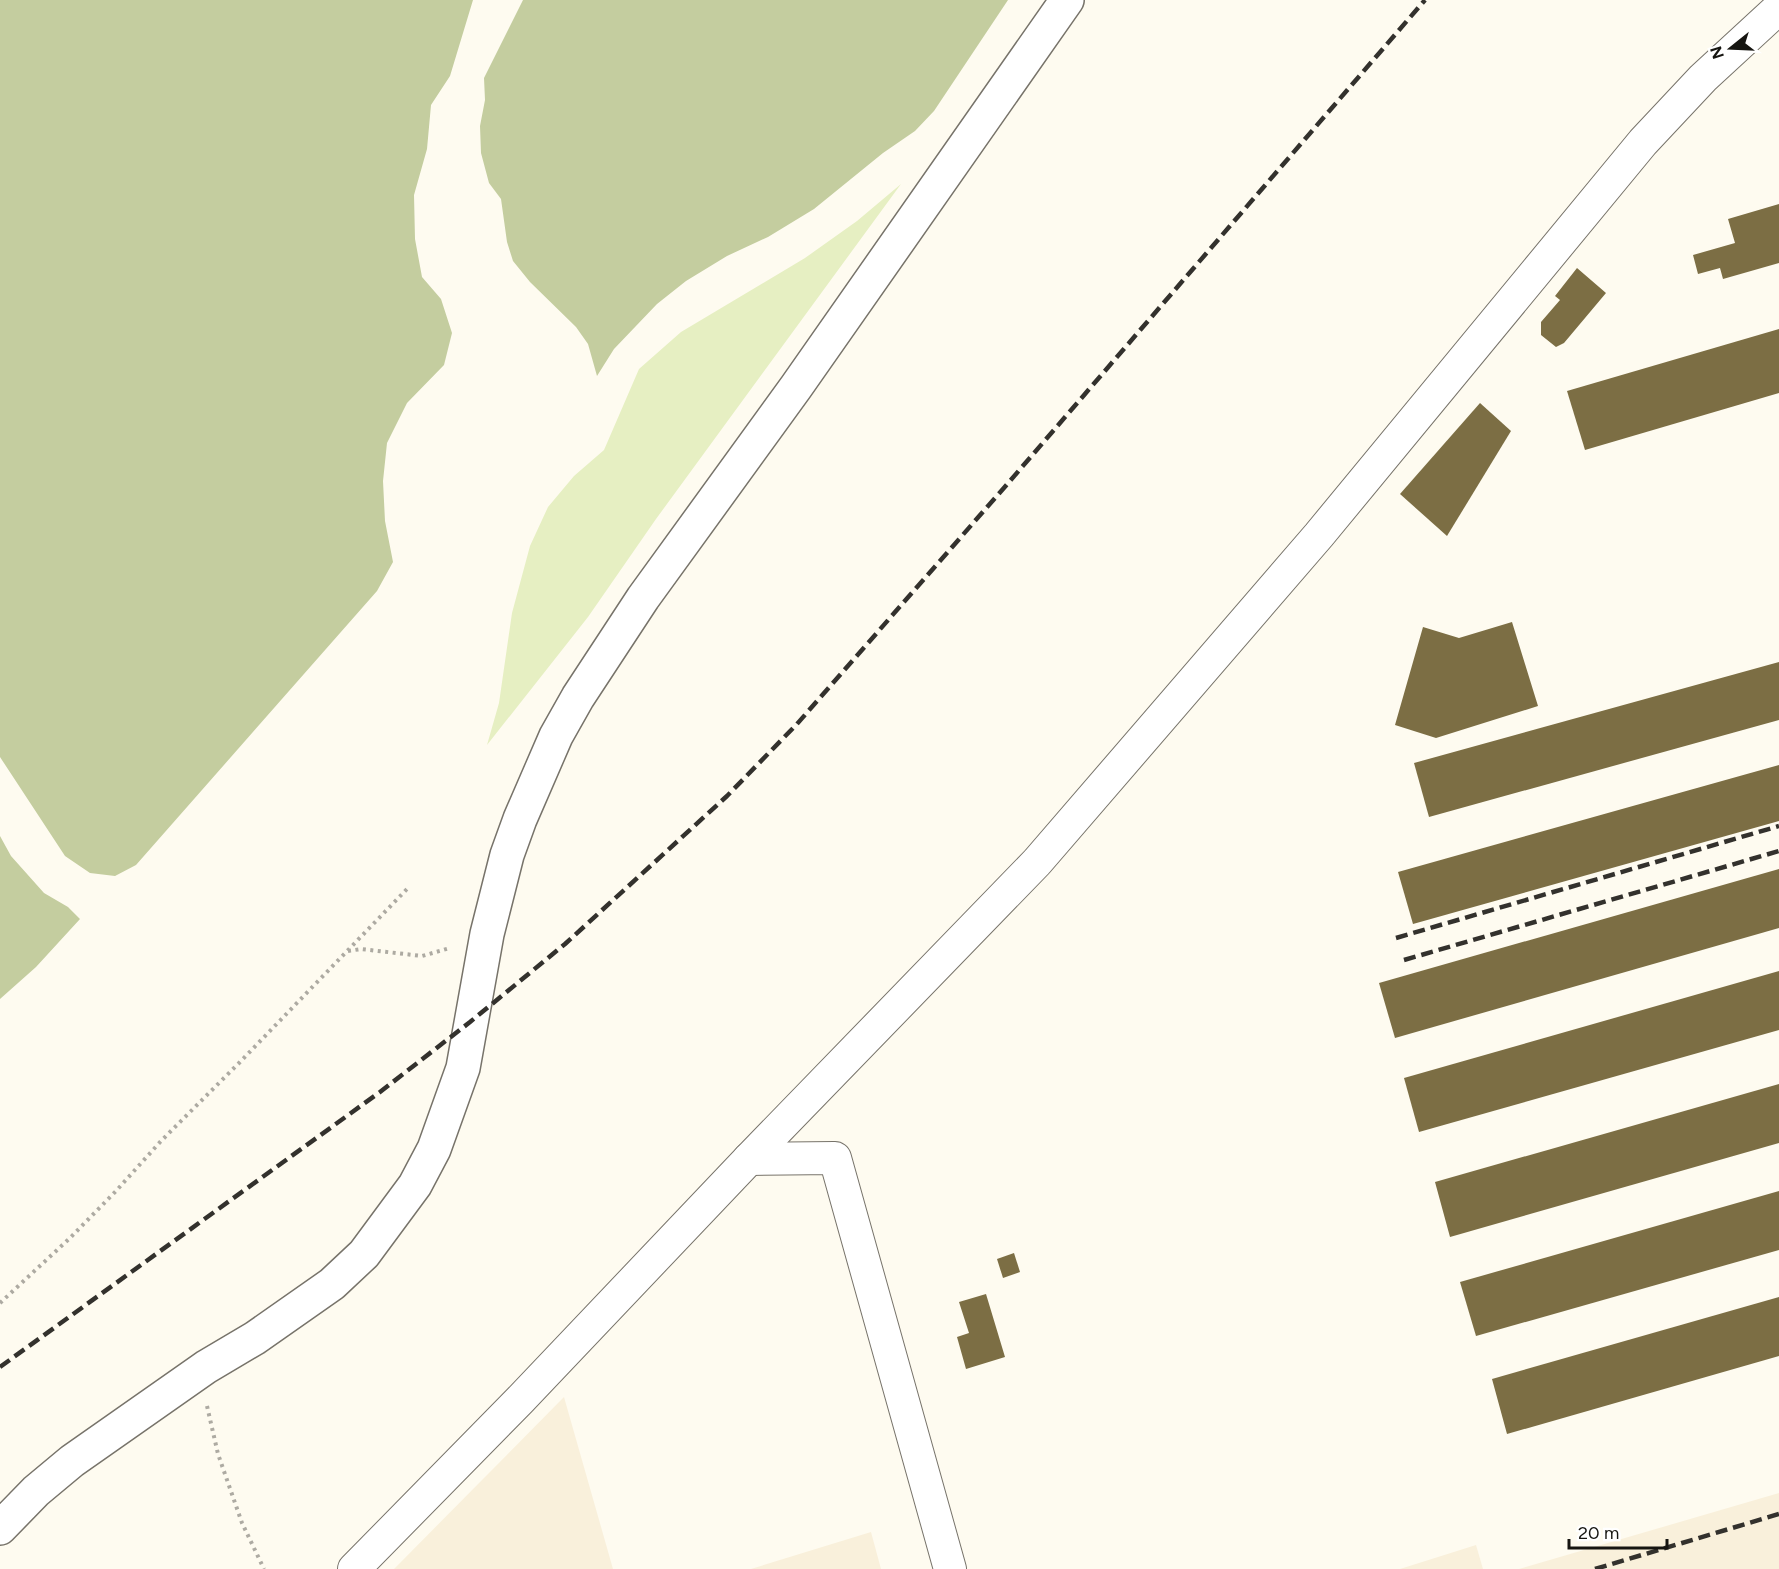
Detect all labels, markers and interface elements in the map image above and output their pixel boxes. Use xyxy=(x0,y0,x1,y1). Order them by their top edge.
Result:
north arrow xyxy=(1701,18,1761,78)
text: N xyxy=(1706,44,1728,61)
scale bar xyxy=(1569,1512,1666,1550)
text: 20 m xyxy=(1578,1522,1619,1544)

